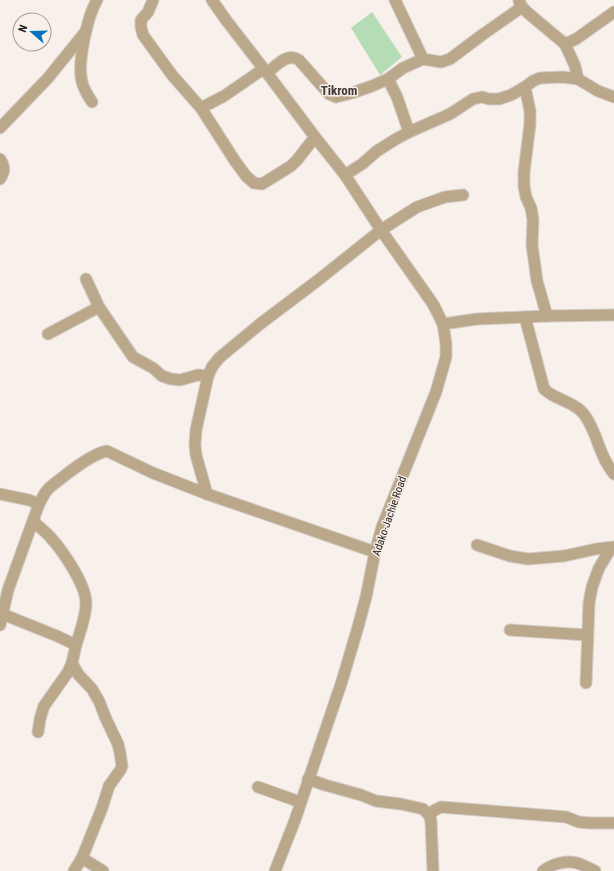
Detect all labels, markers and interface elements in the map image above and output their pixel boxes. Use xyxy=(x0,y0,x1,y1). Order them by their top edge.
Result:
north arrow xyxy=(12,12,52,52)
text: N xyxy=(16,23,30,34)
district label: Tikrom xyxy=(321,83,357,98)
street label: Adako-Jachie Road xyxy=(370,475,409,558)

